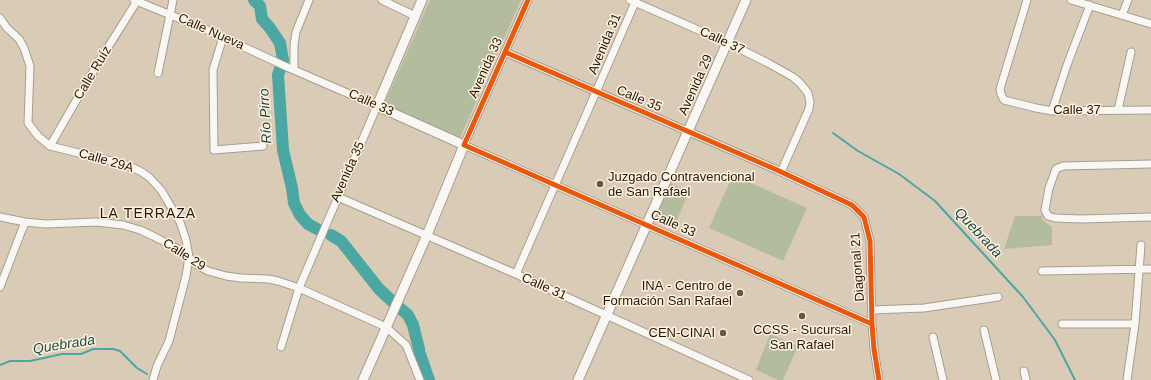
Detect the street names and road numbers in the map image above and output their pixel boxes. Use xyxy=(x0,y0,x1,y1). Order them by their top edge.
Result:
street label: Calle Nueva xyxy=(175,10,247,54)
street label: Avenida 31 xyxy=(585,11,625,77)
street label: Calle 37 xyxy=(697,24,747,58)
street label: Avenida 33 xyxy=(466,35,506,101)
street label: Calle Ruíz xyxy=(71,43,115,103)
street label: Avenida 29 xyxy=(676,52,716,118)
street label: Calle 35 xyxy=(614,83,664,115)
street label: Calle 33 xyxy=(346,86,396,120)
street label: Calle 37 xyxy=(1053,102,1101,118)
street label: Avenida 35 xyxy=(328,139,368,205)
street label: Calle 29A xyxy=(77,146,135,176)
street label: Calle 33 xyxy=(648,207,698,241)
street label: Diagonal 21 xyxy=(848,232,868,302)
street label: Calle 29 xyxy=(160,235,208,275)
street label: Calle 31 xyxy=(519,270,569,304)

